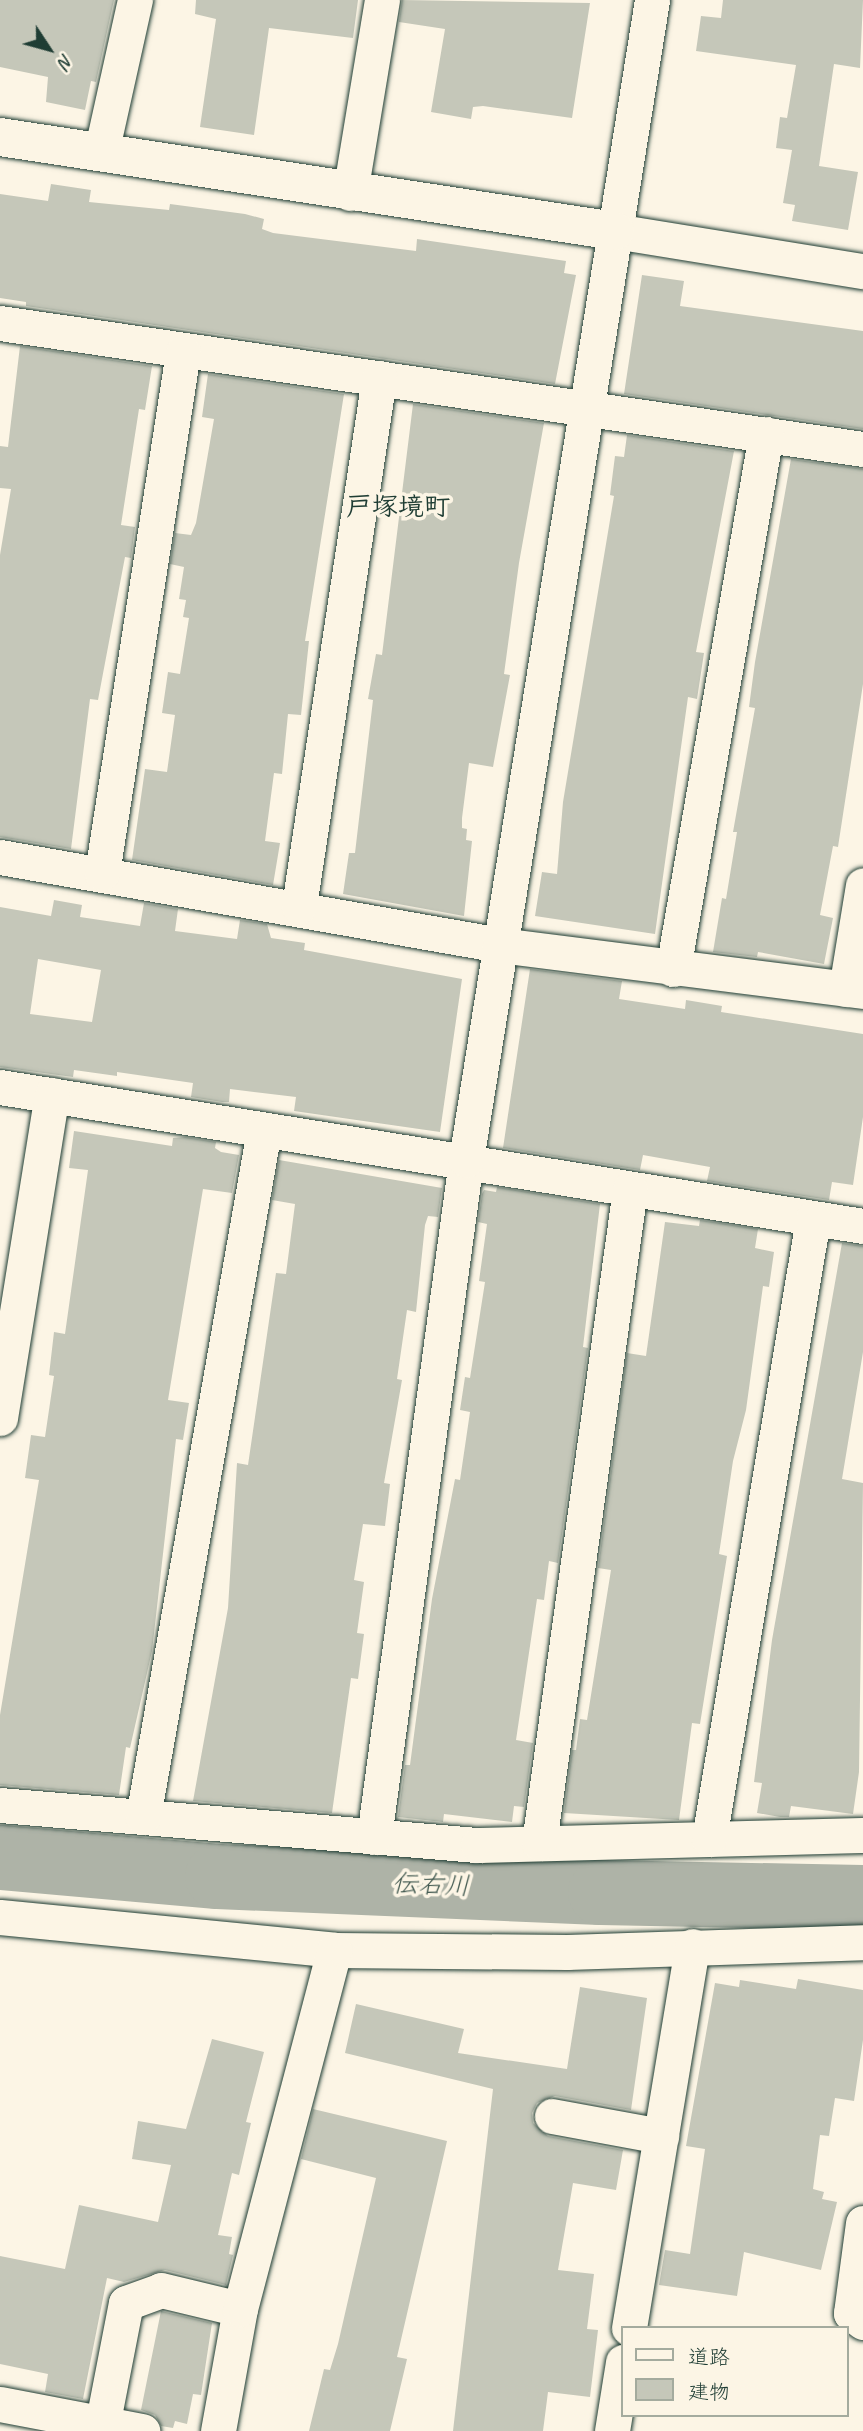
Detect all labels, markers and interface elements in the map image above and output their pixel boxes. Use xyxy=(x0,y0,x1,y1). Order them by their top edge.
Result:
north arrow xyxy=(14,14,84,84)
text: N xyxy=(53,50,79,73)
district label: 戸塚境町 xyxy=(346,491,450,523)
water label: 伝右川 xyxy=(391,1868,471,1902)
legend xyxy=(622,2326,849,2417)
text: 道路 xyxy=(688,2344,730,2370)
text: 建物 xyxy=(688,2379,730,2405)

